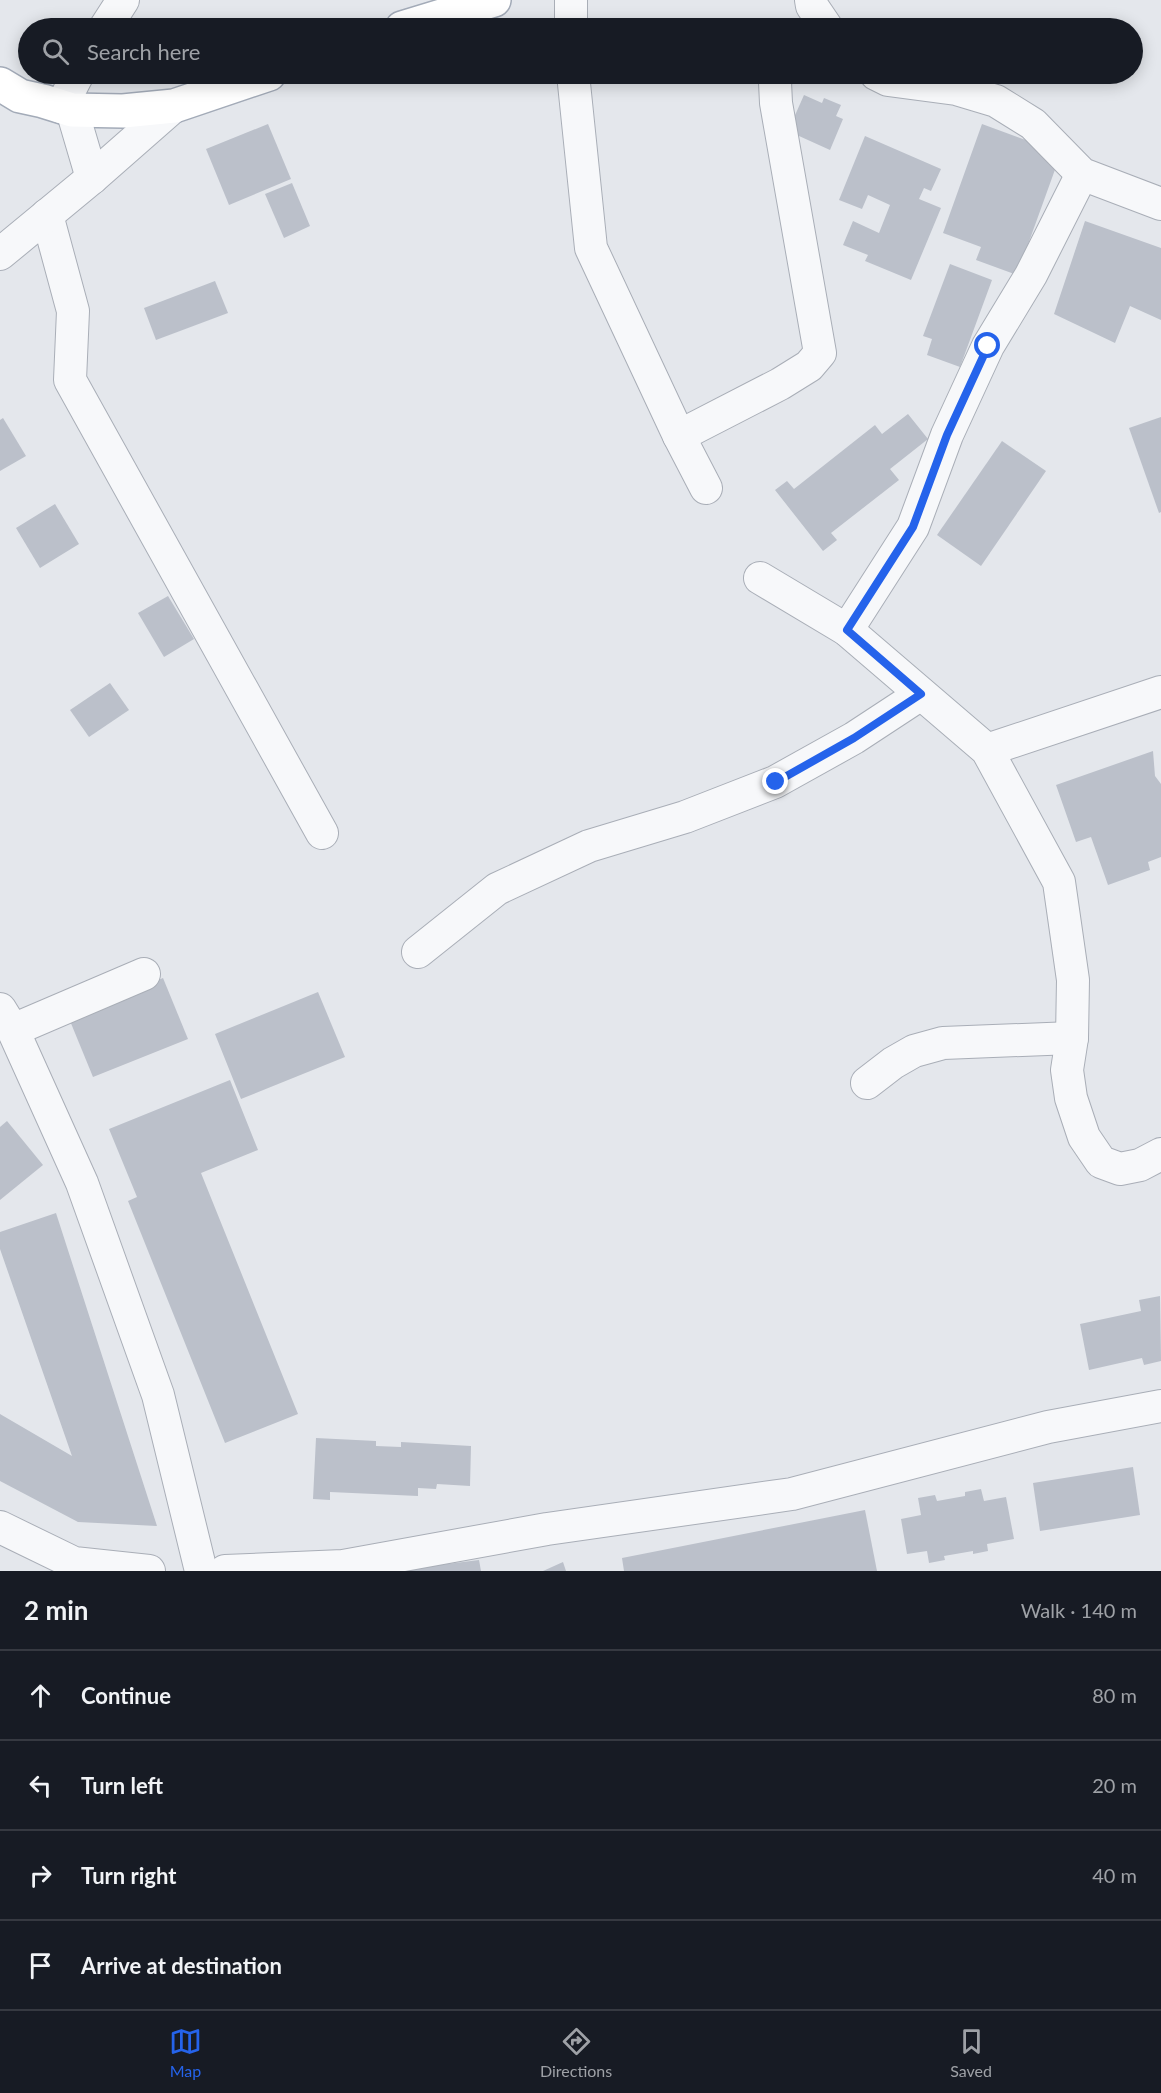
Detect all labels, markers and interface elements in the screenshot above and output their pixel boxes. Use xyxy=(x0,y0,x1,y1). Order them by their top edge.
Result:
search box xyxy=(18,18,1143,84)
icon: search xyxy=(39,35,72,68)
text: Search here xyxy=(87,38,200,65)
route start xyxy=(974,332,1000,358)
route end xyxy=(762,768,788,794)
text: 2 min xyxy=(24,1594,88,1626)
text: Walk · 140 m xyxy=(1021,1598,1137,1622)
icon: ahead xyxy=(24,1679,57,1712)
text: Continue xyxy=(81,1682,171,1709)
text: 80 m xyxy=(1092,1683,1137,1707)
icon: left xyxy=(24,1769,57,1802)
text: Turn left xyxy=(81,1772,163,1799)
text: 20 m xyxy=(1092,1773,1137,1797)
icon: right xyxy=(24,1859,57,1892)
text: Turn right xyxy=(81,1862,176,1889)
text: 40 m xyxy=(1092,1863,1137,1887)
icon: arrive xyxy=(24,1949,57,1982)
text: Arrive at destination xyxy=(81,1952,282,1979)
tab: Map xyxy=(169,2025,202,2080)
tab: Directions xyxy=(540,2025,612,2080)
tab: Saved xyxy=(950,2025,992,2080)

